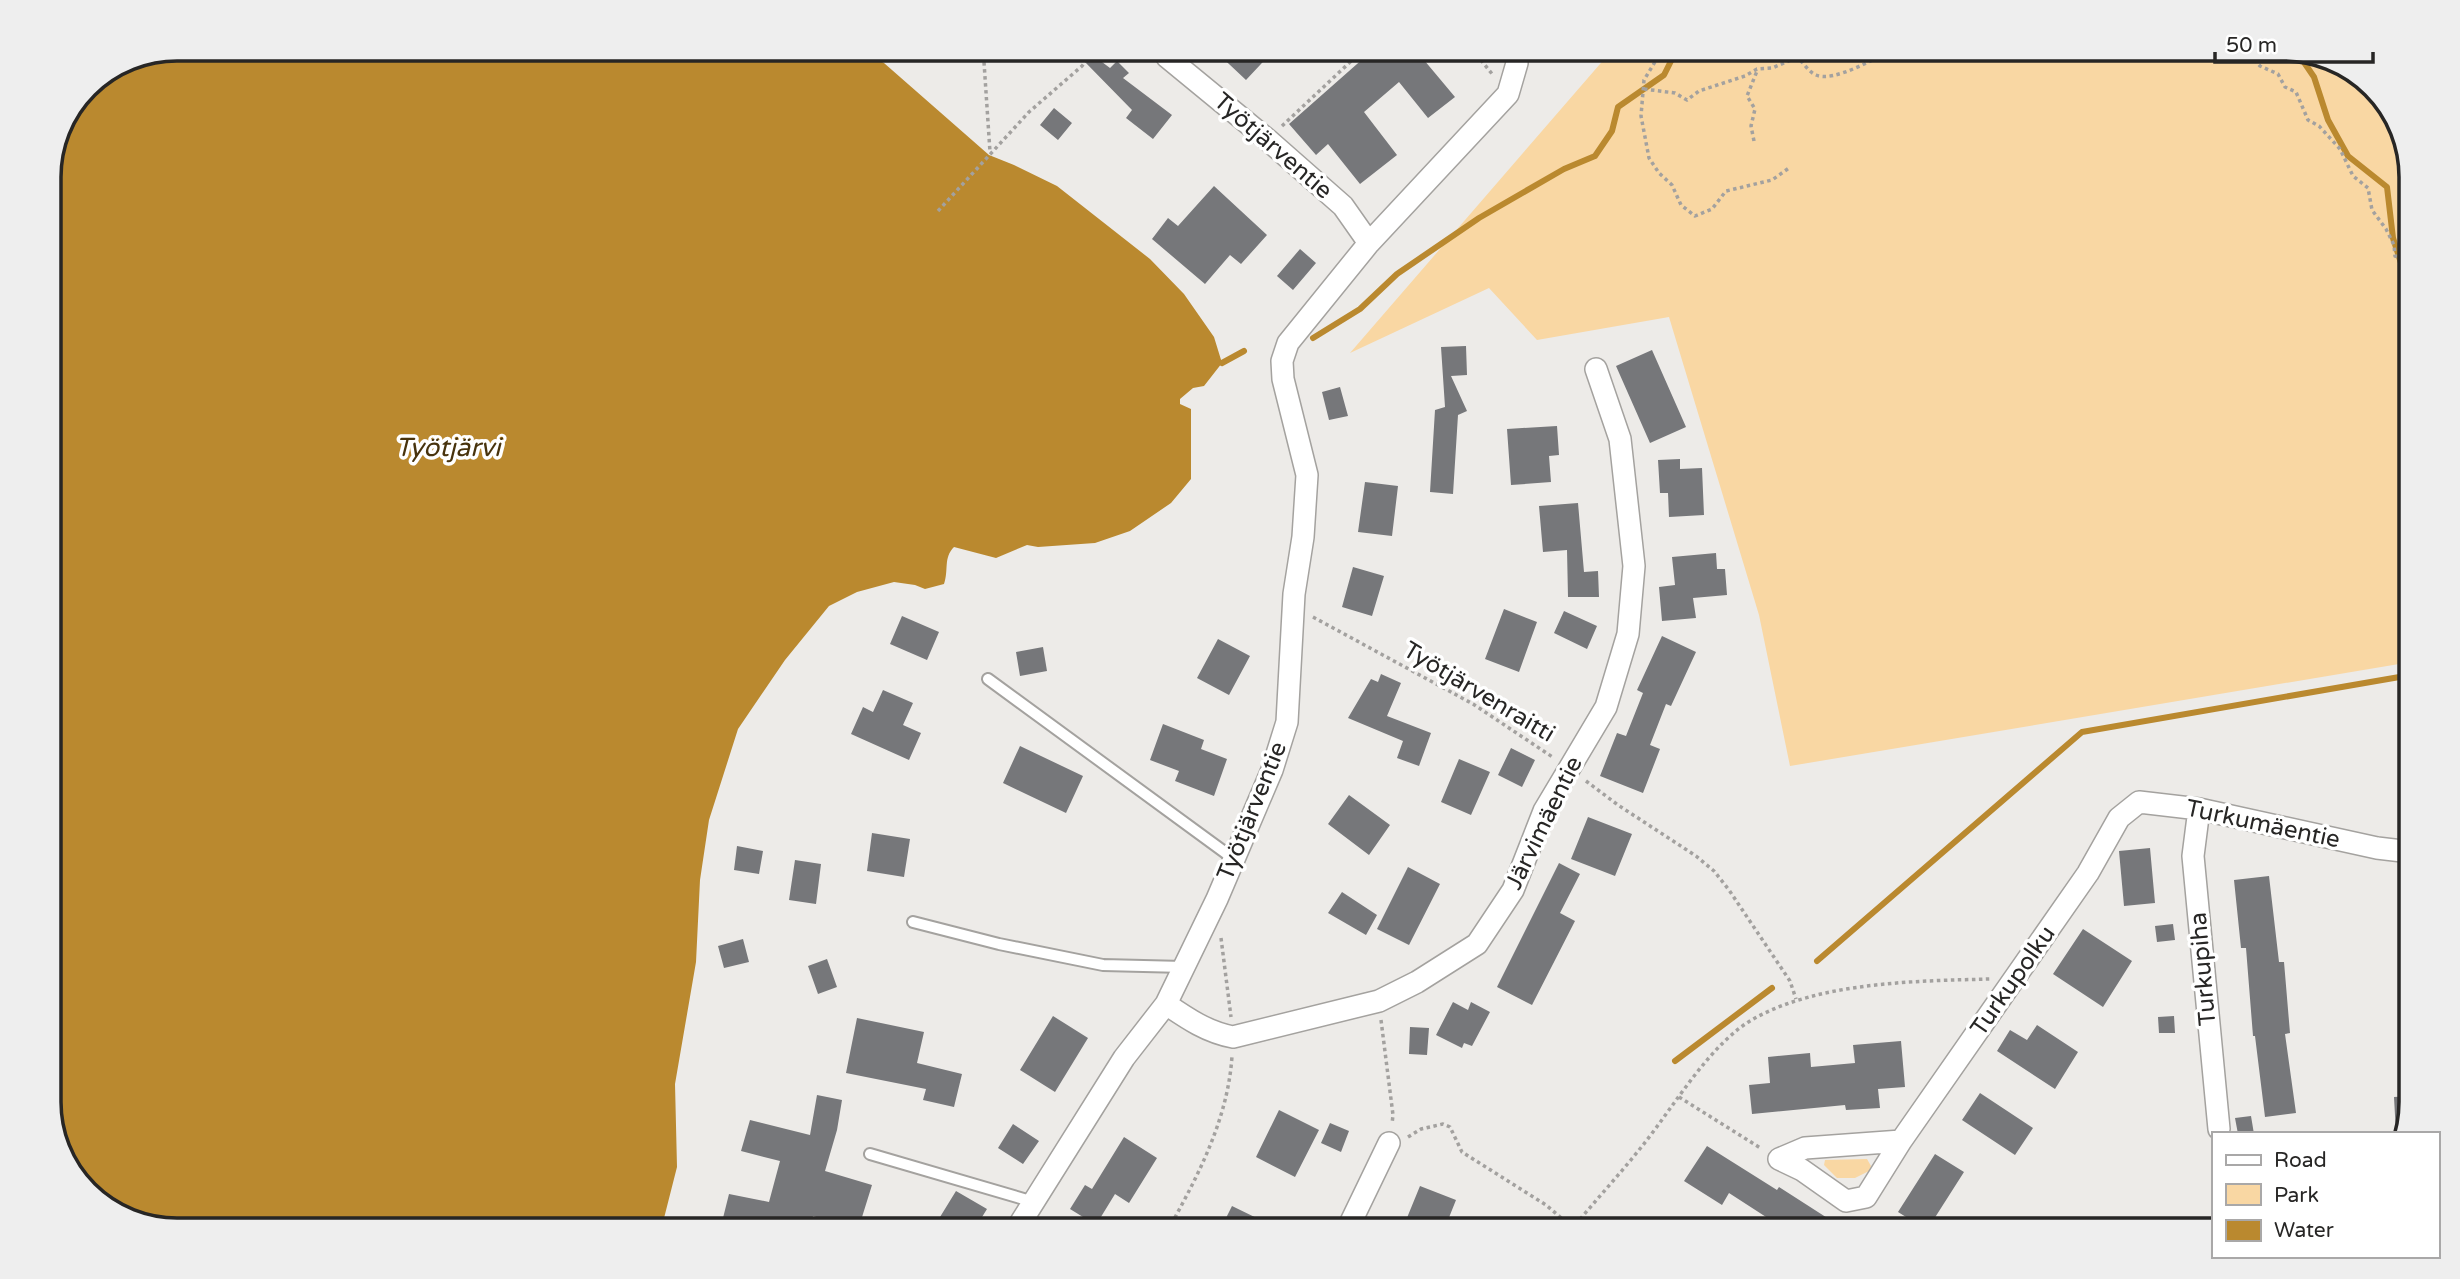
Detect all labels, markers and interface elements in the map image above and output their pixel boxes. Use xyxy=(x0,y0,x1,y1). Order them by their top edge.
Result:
scale bar xyxy=(2215,21,2372,65)
text: 50 m xyxy=(2226,33,2277,58)
street label: Työtjärventie xyxy=(1208,87,1338,205)
water label: Työtjärvi xyxy=(396,432,504,463)
street label: Työtjärvenraitti xyxy=(1398,635,1560,749)
street label: Työtjärventie xyxy=(1211,737,1293,885)
street label: Järvimäentie xyxy=(1499,752,1589,894)
street label: Turkumäentie xyxy=(2183,794,2343,854)
street label: Turkupiha xyxy=(2184,911,2222,1027)
street label: Turkupolku xyxy=(1964,920,2062,1042)
legend xyxy=(2212,1132,2439,1258)
text: Road xyxy=(2274,1148,2327,1173)
text: Park xyxy=(2274,1183,2319,1208)
text: Water xyxy=(2274,1218,2334,1243)

